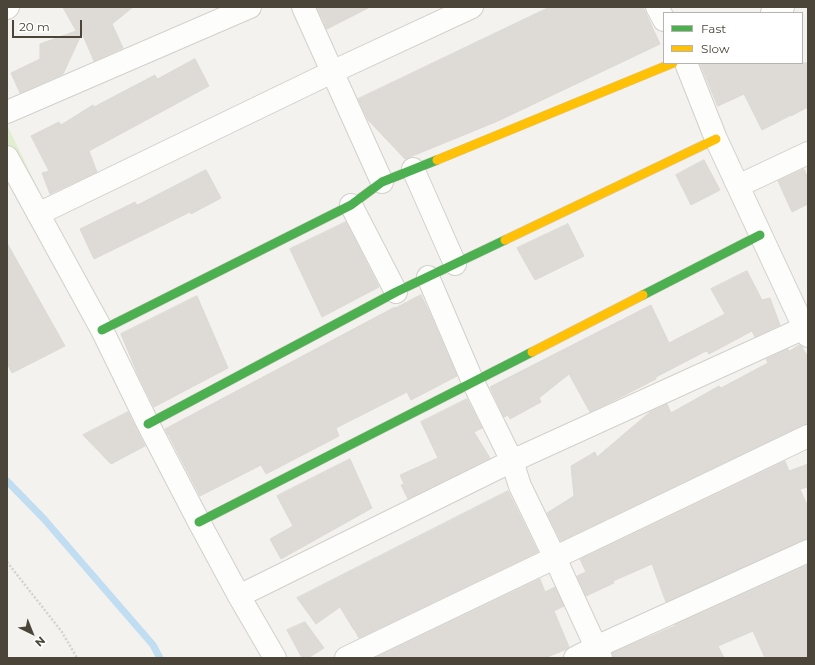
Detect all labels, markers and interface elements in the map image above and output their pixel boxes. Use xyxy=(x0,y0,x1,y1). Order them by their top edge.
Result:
scale bar xyxy=(14,12,84,38)
legend xyxy=(663,12,803,64)
text: 20 m xyxy=(19,19,50,34)
text: Fast xyxy=(701,21,726,36)
text: Slow xyxy=(701,41,730,56)
north arrow xyxy=(12,613,52,653)
text: N xyxy=(32,634,48,650)

